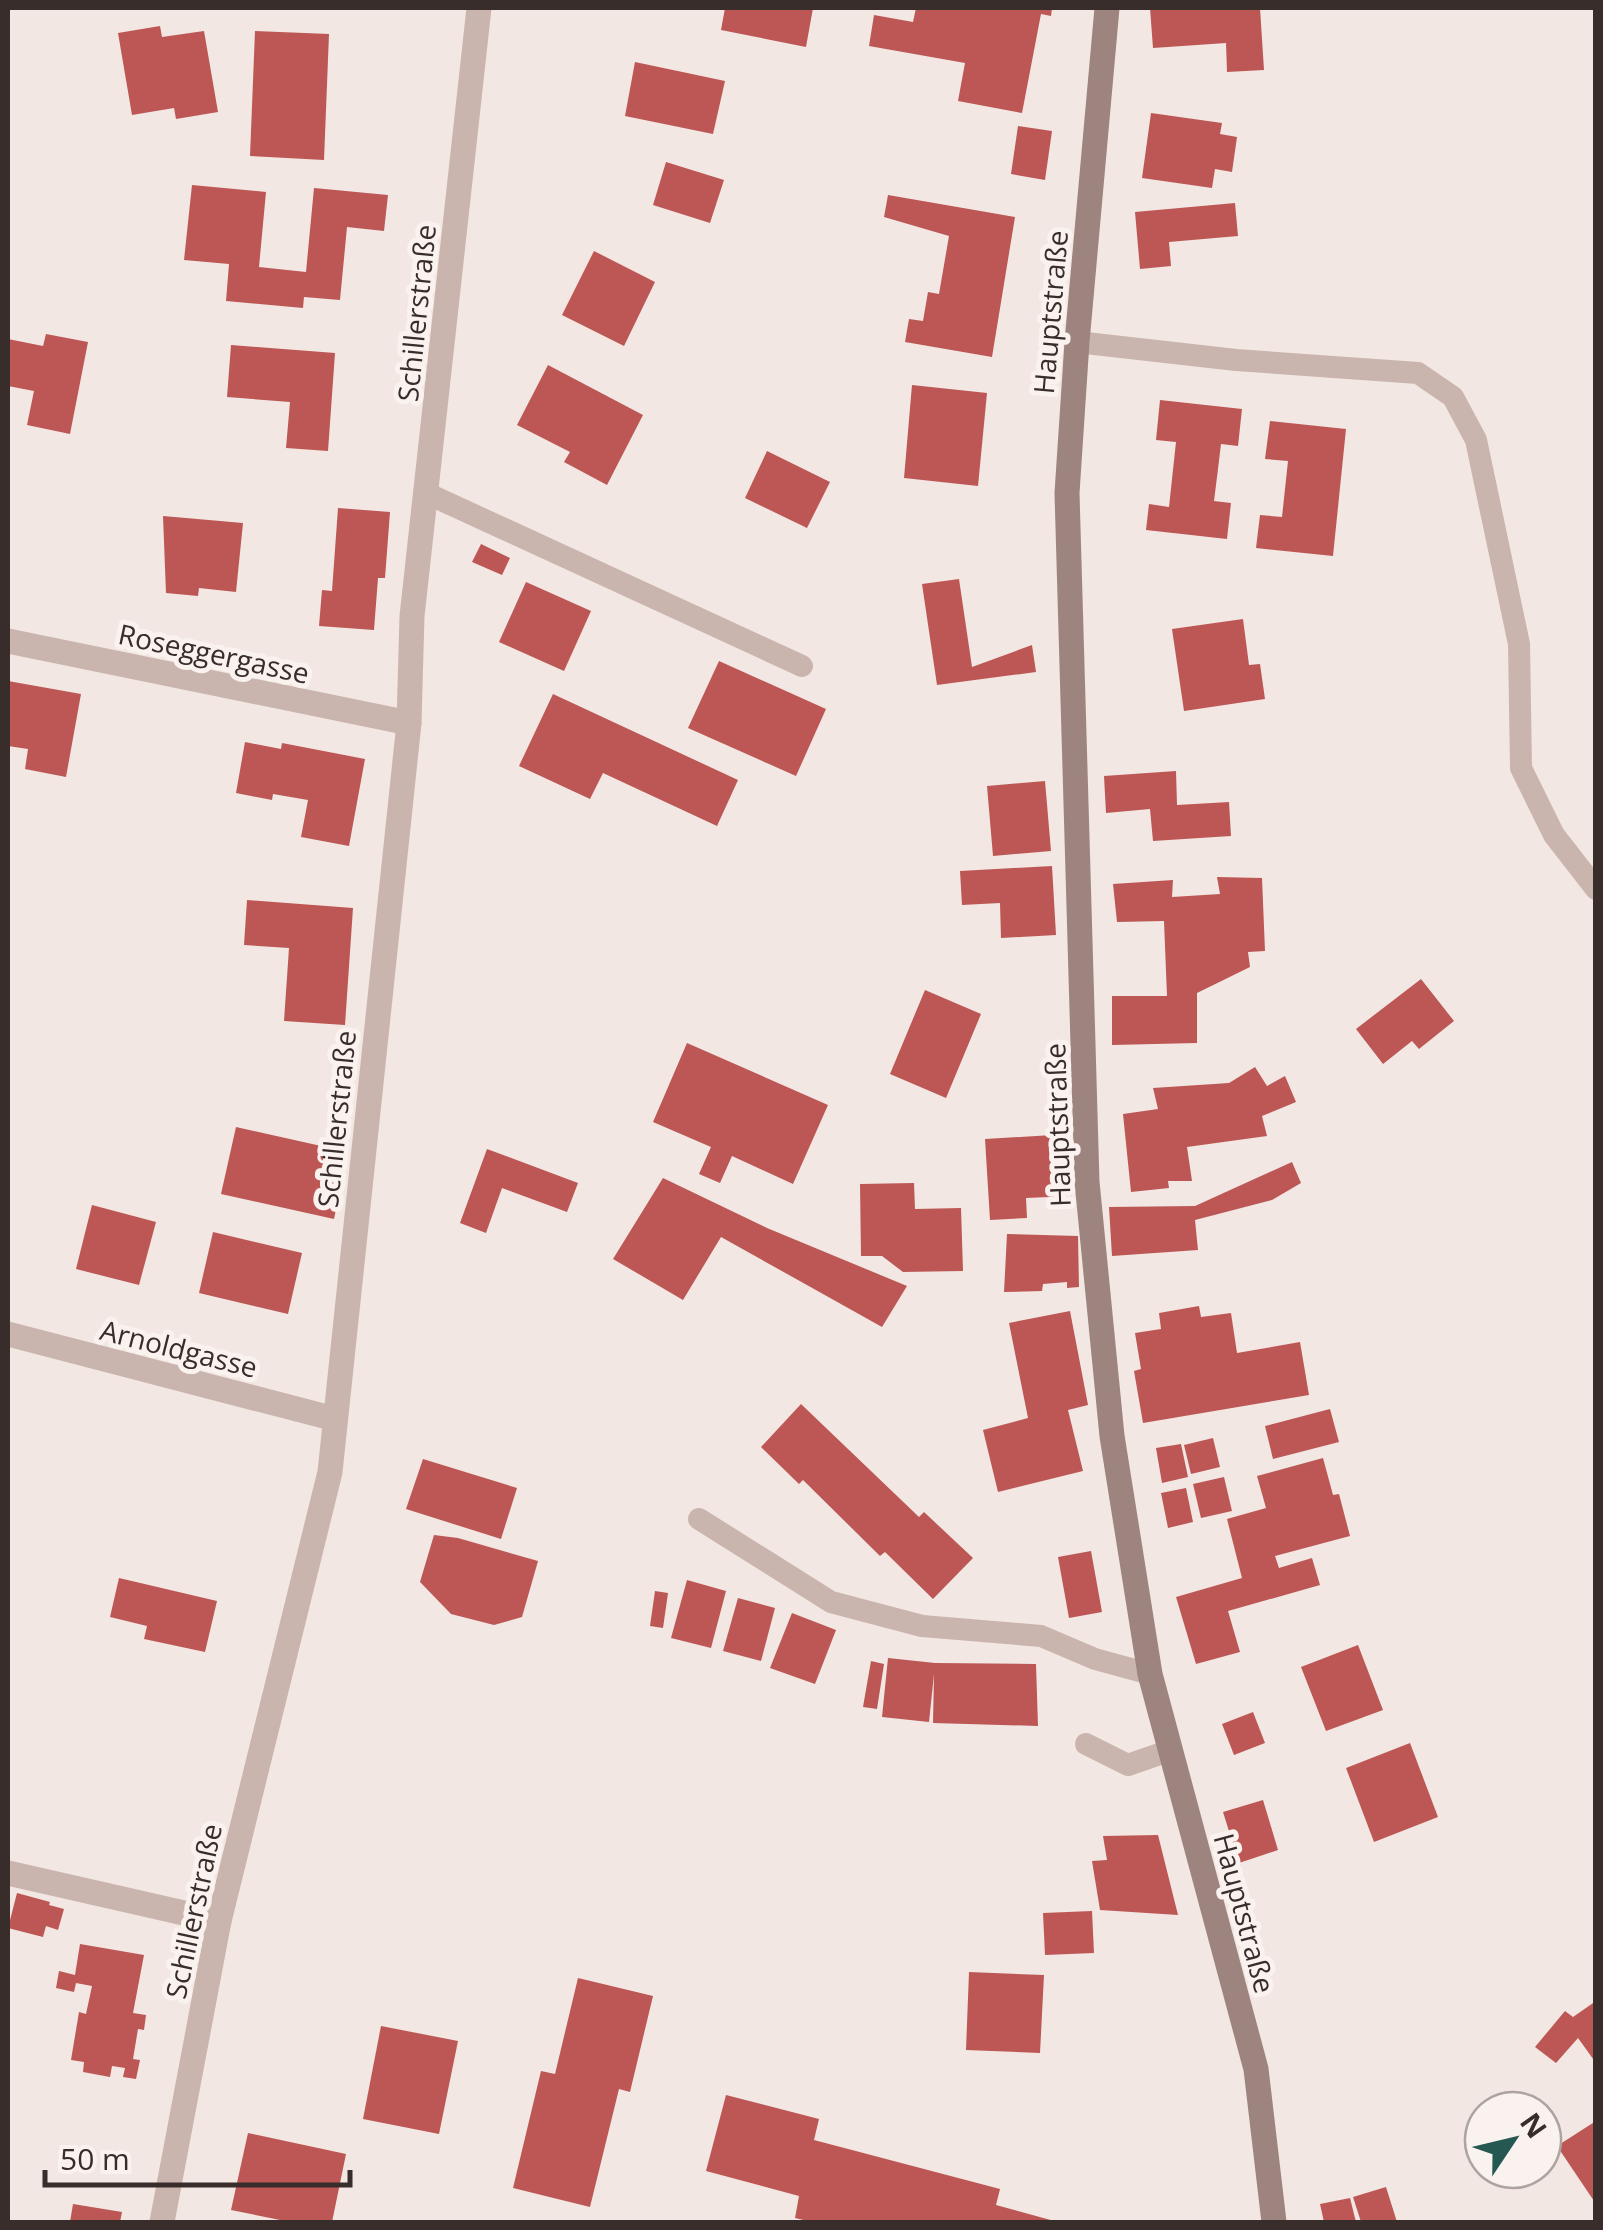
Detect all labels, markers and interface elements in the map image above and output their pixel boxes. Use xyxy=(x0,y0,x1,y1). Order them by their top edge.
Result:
street label: Schillerstraße xyxy=(388,223,444,403)
street label: Hauptstraße xyxy=(1024,229,1076,395)
street label: Roseggergasse xyxy=(115,614,313,692)
street label: Schillerstraße xyxy=(308,1029,364,1209)
street label: Hauptstraße xyxy=(1035,1042,1079,1208)
street label: Arnoldgasse xyxy=(97,1310,261,1386)
street label: Schillerstraße xyxy=(156,1820,230,2002)
street label: Hauptstraße xyxy=(1205,1829,1285,1997)
north arrow xyxy=(1463,2090,1563,2190)
text: N xyxy=(1512,2105,1556,2145)
scale bar xyxy=(45,2125,350,2187)
text: 50 m xyxy=(60,2138,130,2179)

